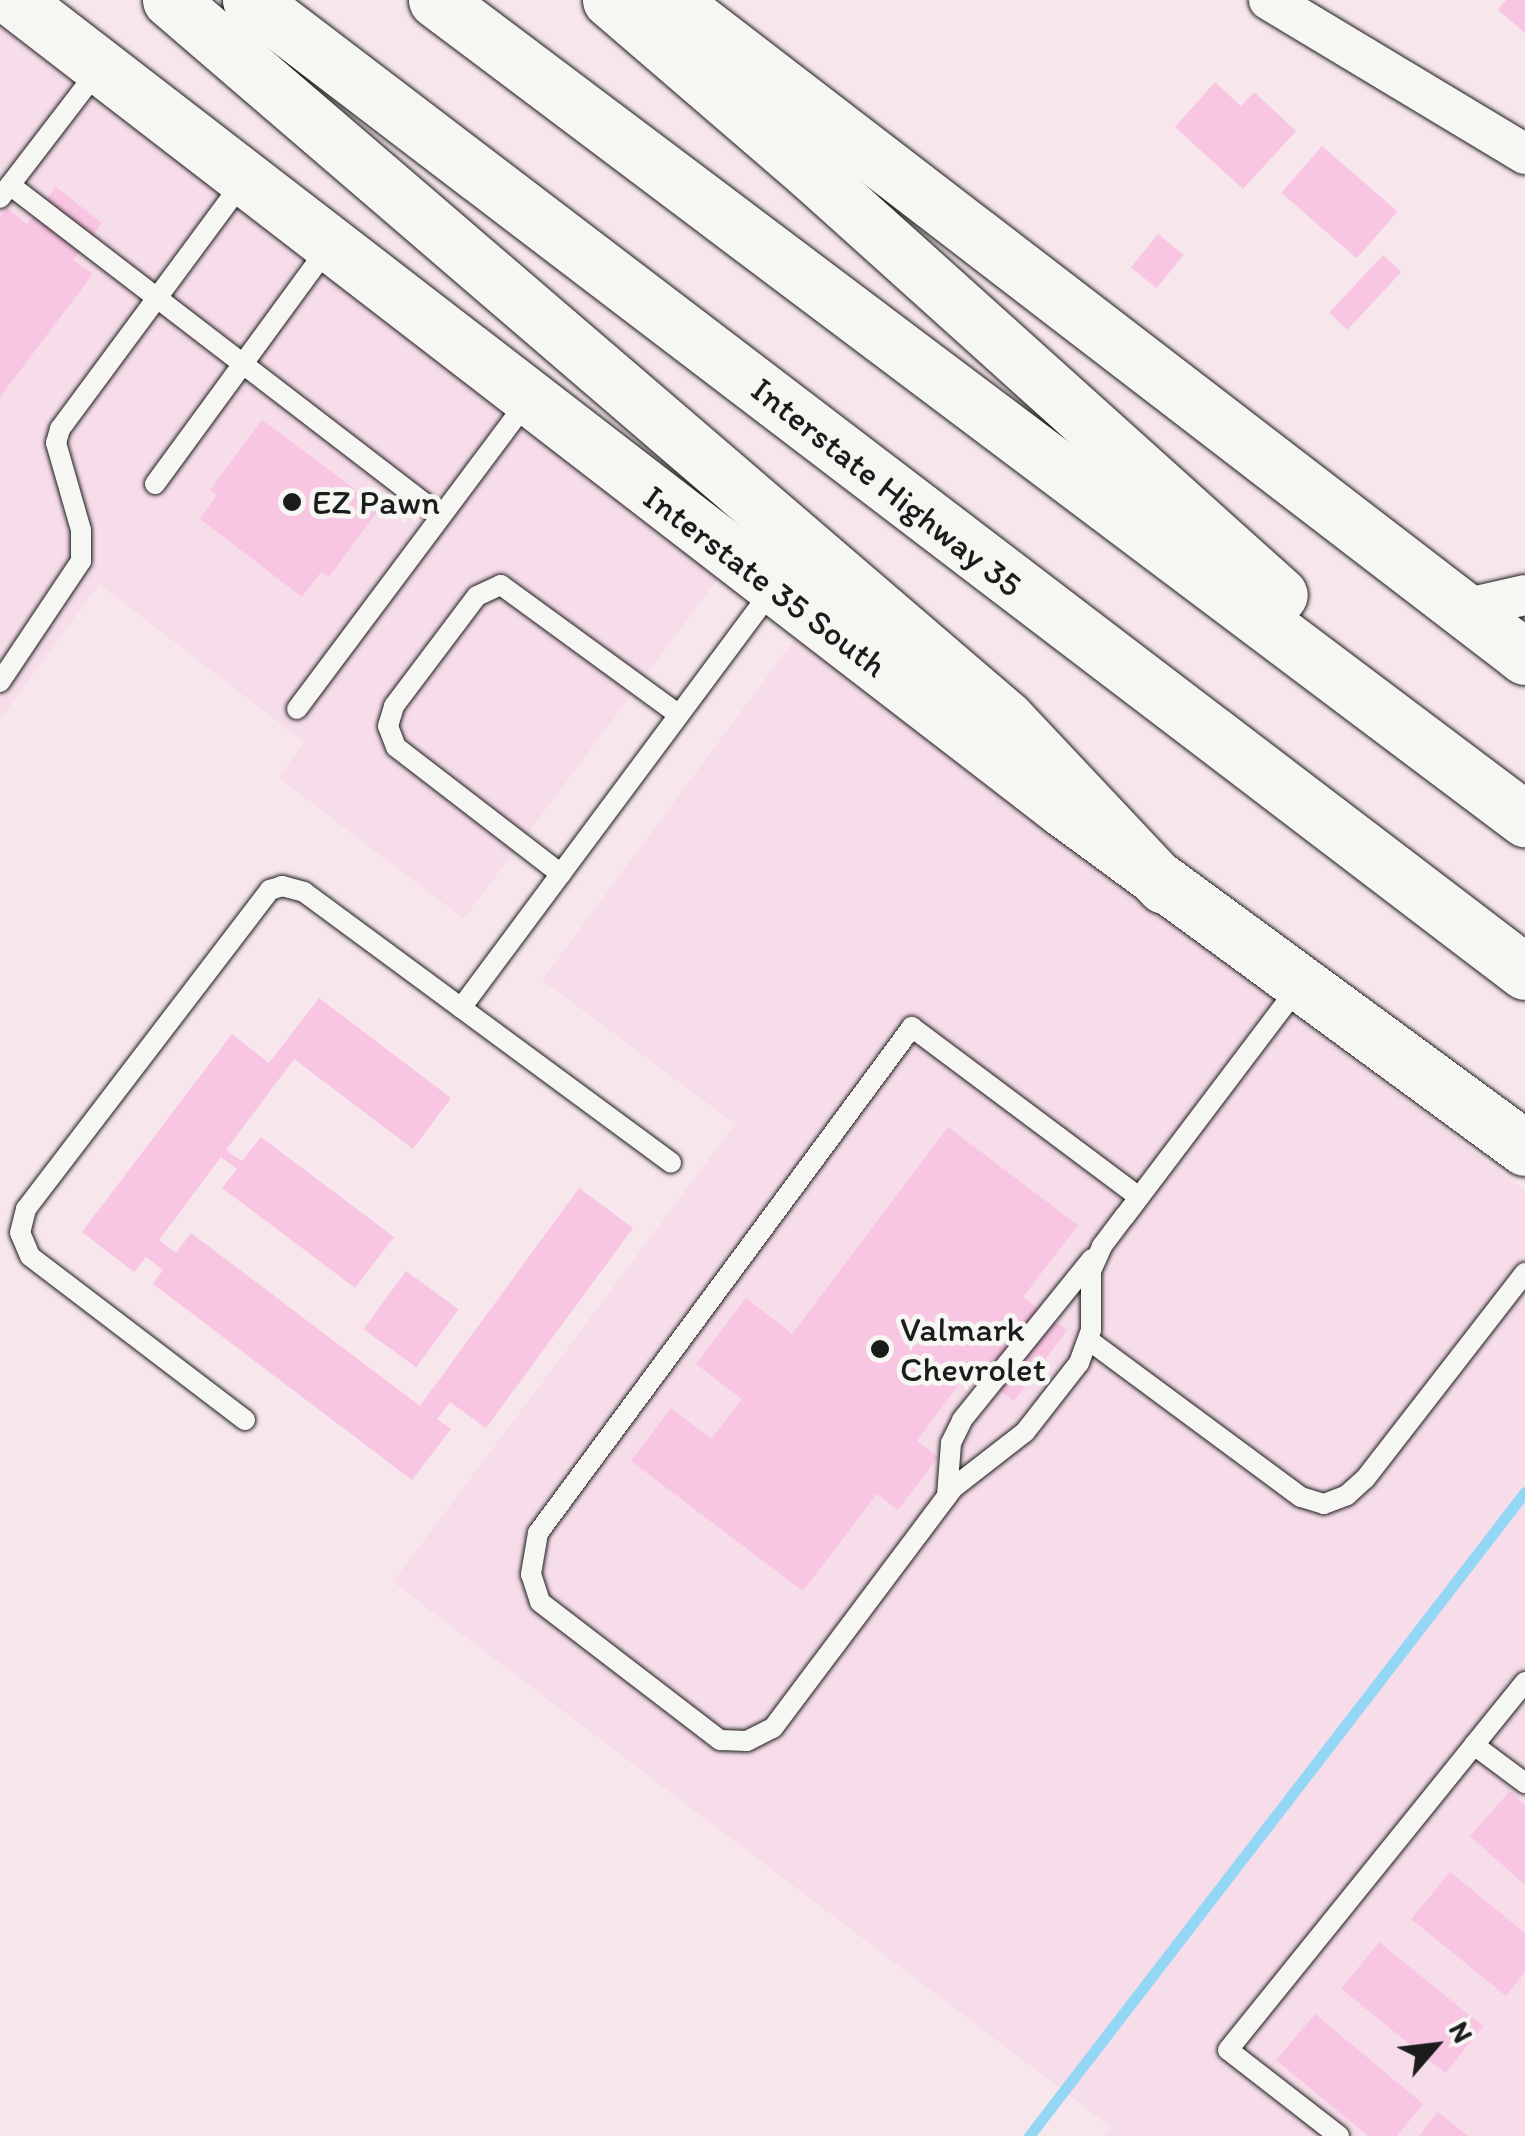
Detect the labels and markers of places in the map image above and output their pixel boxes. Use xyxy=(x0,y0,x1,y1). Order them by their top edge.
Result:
place label: EZ Pawn xyxy=(312,481,439,523)
marker: EZ Pawn xyxy=(281,491,303,513)
place label: Valmark Chevrolet xyxy=(900,1308,1046,1390)
marker: Valmark Chevrolet xyxy=(869,1338,891,1360)

